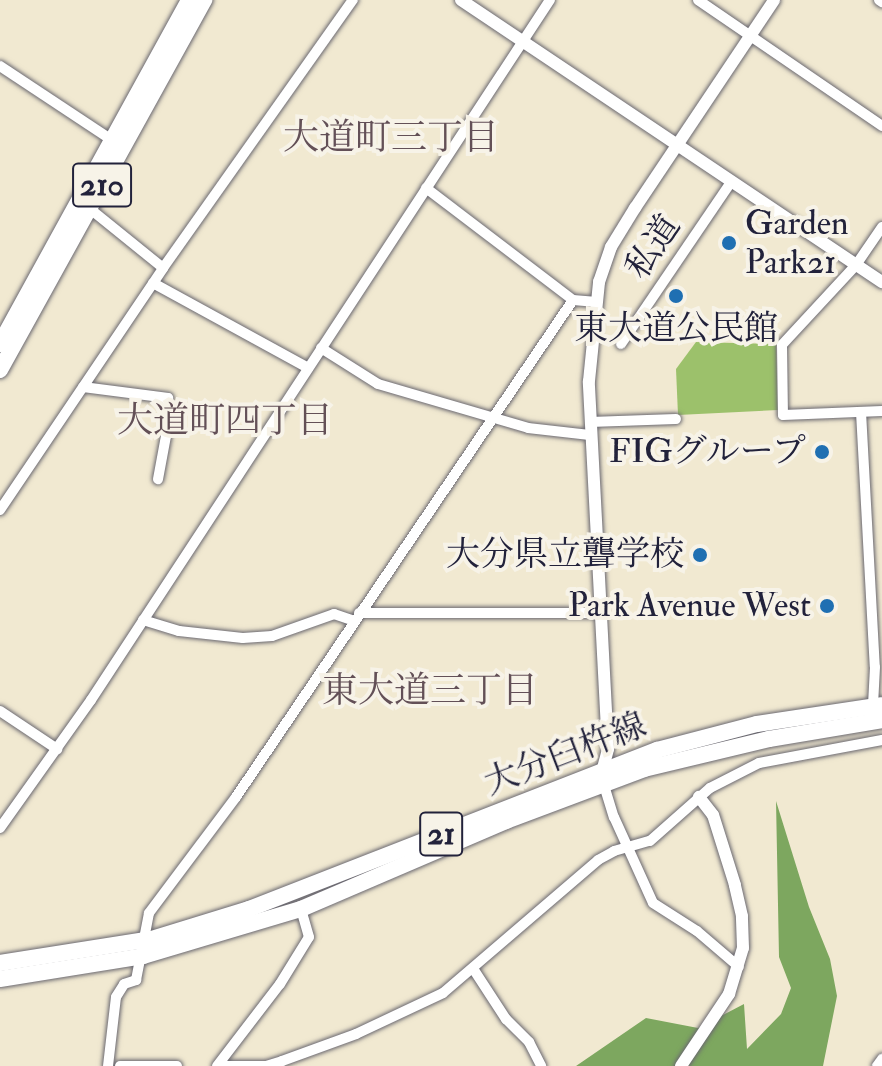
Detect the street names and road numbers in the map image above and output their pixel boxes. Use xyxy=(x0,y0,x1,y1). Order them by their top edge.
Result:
road number: 210 xyxy=(72,157,132,213)
street label: 私道 xyxy=(617,207,689,287)
street label: 大分臼杵線 xyxy=(478,704,652,804)
road number: 21 xyxy=(419,806,463,862)

